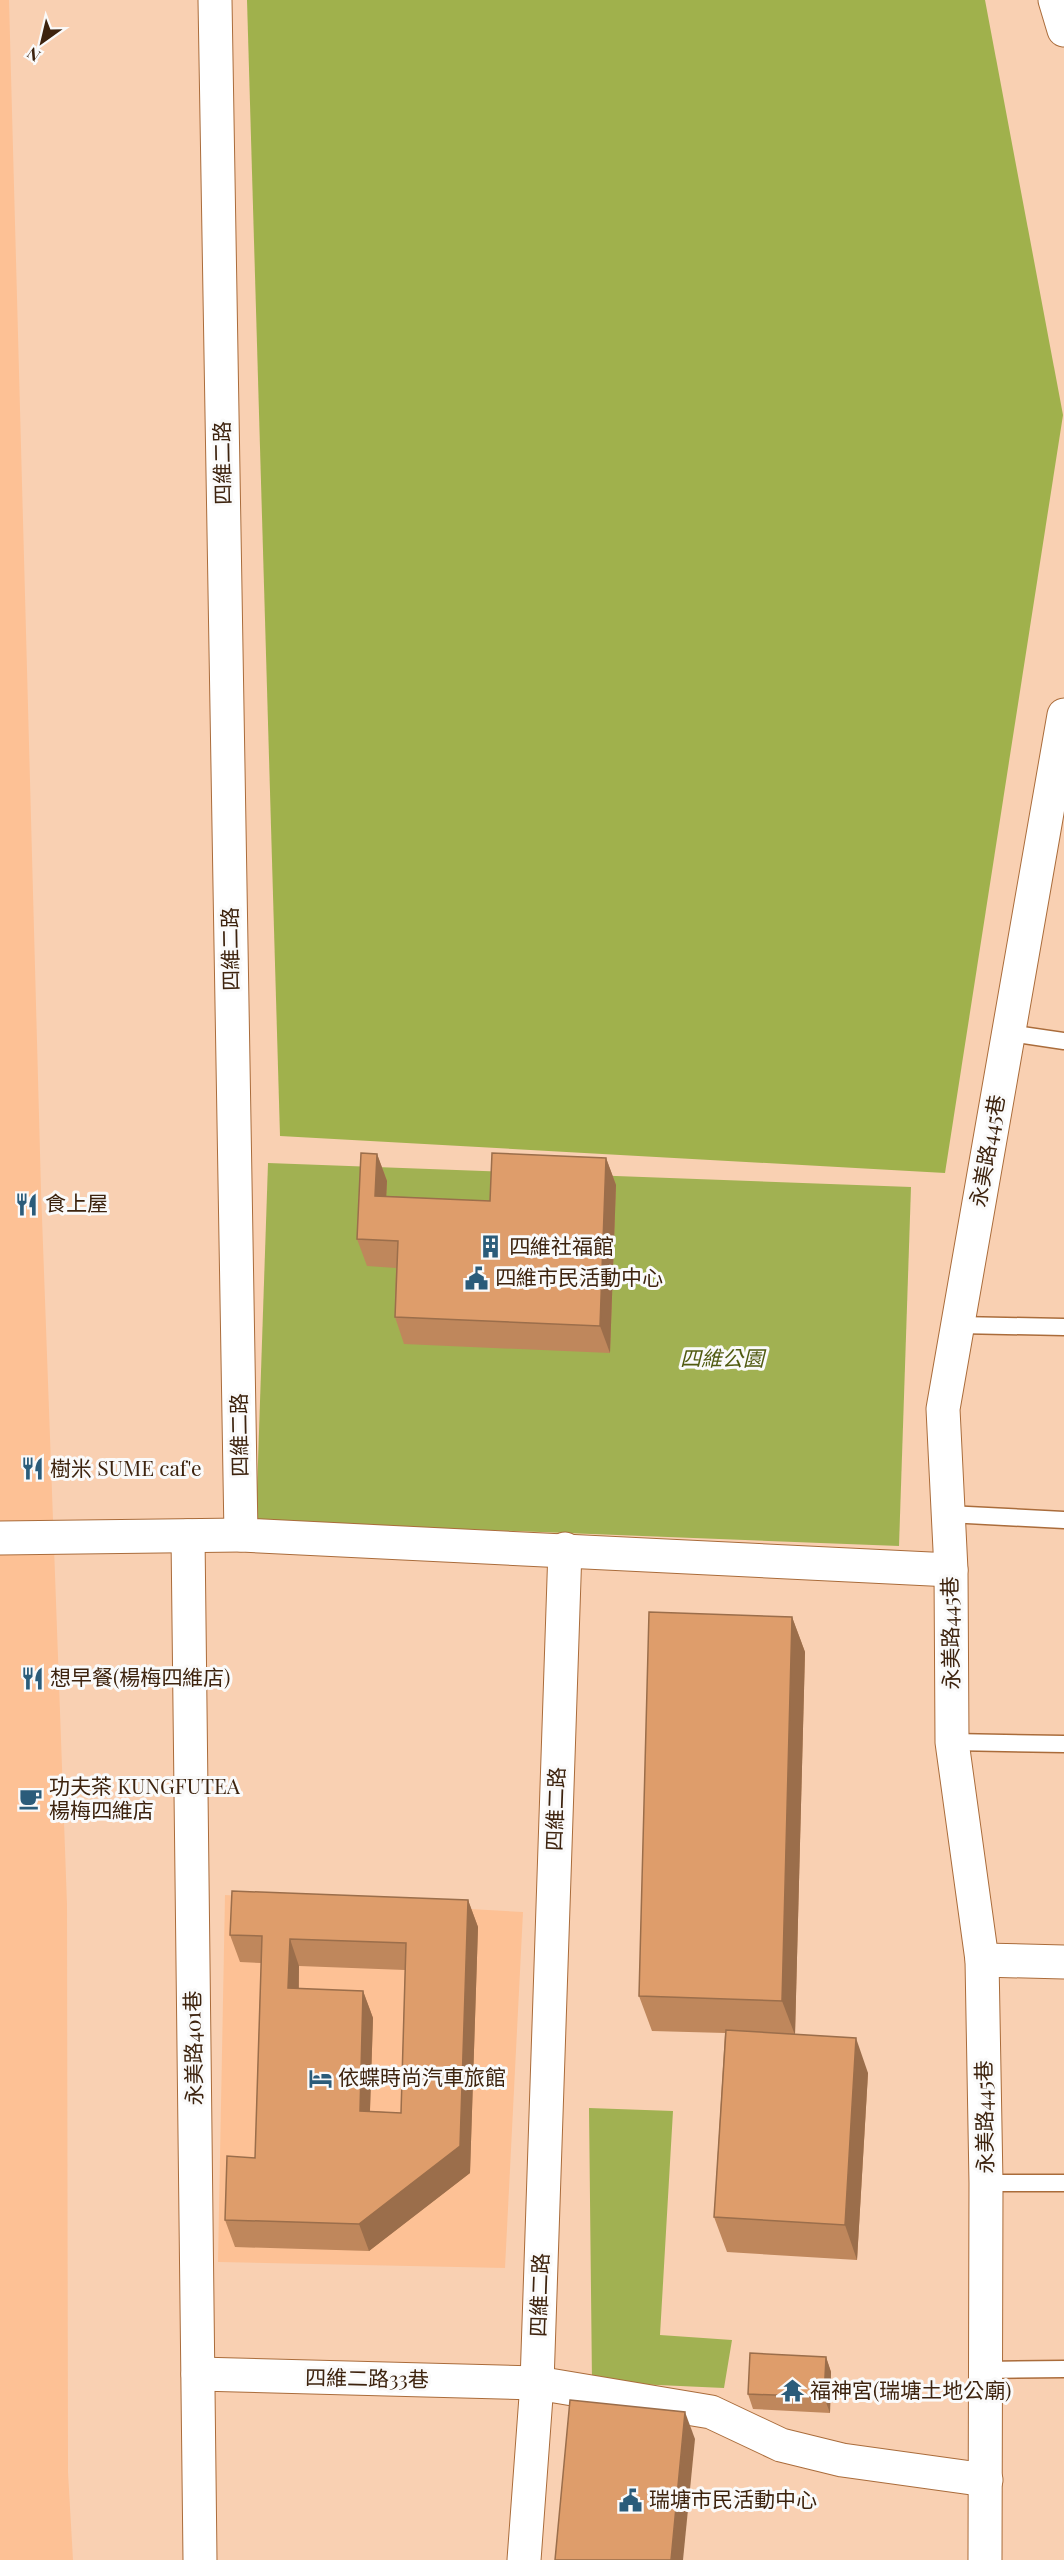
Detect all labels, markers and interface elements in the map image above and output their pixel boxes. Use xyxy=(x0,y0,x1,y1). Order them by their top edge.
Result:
north arrow xyxy=(12,12,72,72)
text: N xyxy=(22,43,44,67)
street label: 四維二路 xyxy=(206,421,236,505)
street label: 四維二路 xyxy=(214,907,244,991)
street label: 永美路445巷 xyxy=(962,1092,1010,1209)
place label: 食上屋 xyxy=(45,1188,108,1216)
restaurant icon: 食上屋 xyxy=(14,1191,40,1217)
place label: 四維社福館 xyxy=(509,1231,614,1259)
building icon: 四維社福館 xyxy=(478,1234,504,1260)
place label: 四維市民活動中心 xyxy=(495,1262,663,1290)
public building icon: 四維市民活動中心 xyxy=(464,1265,490,1291)
park label: 四維公園 xyxy=(680,1343,767,1371)
street label: 四維二路 xyxy=(223,1393,253,1477)
place label: 樹米 SUME caf'e xyxy=(50,1453,202,1481)
restaurant icon: 樹米 SUME caf'e xyxy=(19,1456,45,1482)
street label: 永美路445巷 xyxy=(934,1576,964,1690)
place label: 想早餐(楊梅四維店) xyxy=(50,1662,230,1690)
restaurant icon: 想早餐(楊梅四維店) xyxy=(19,1665,45,1691)
street label: 四維二路 xyxy=(539,1766,569,1851)
place label: 功夫茶 KUNGFUTEA 楊梅四維店 xyxy=(49,1771,241,1823)
cafe icon: 功夫茶 KUNGFUTEA 楊梅四維店 xyxy=(18,1786,44,1812)
street label: 永美路401巷 xyxy=(177,1990,207,2106)
street label: 永美路445巷 xyxy=(968,2060,998,2174)
place label: 依蝶時尚汽車旅館 xyxy=(338,2062,506,2090)
hotel icon: 依蝶時尚汽車旅館 xyxy=(307,2065,333,2091)
street label: 四維二路 xyxy=(523,2252,553,2337)
street label: 四維二路33巷 xyxy=(305,2362,429,2392)
place label: 福神宮(瑞塘土地公廟) xyxy=(810,2375,1011,2403)
temple icon: 福神宮(瑞塘土地公廟) xyxy=(779,2378,805,2404)
place label: 瑞塘市民活動中心 xyxy=(649,2484,817,2512)
public building icon: 瑞塘市民活動中心 xyxy=(618,2487,644,2513)

